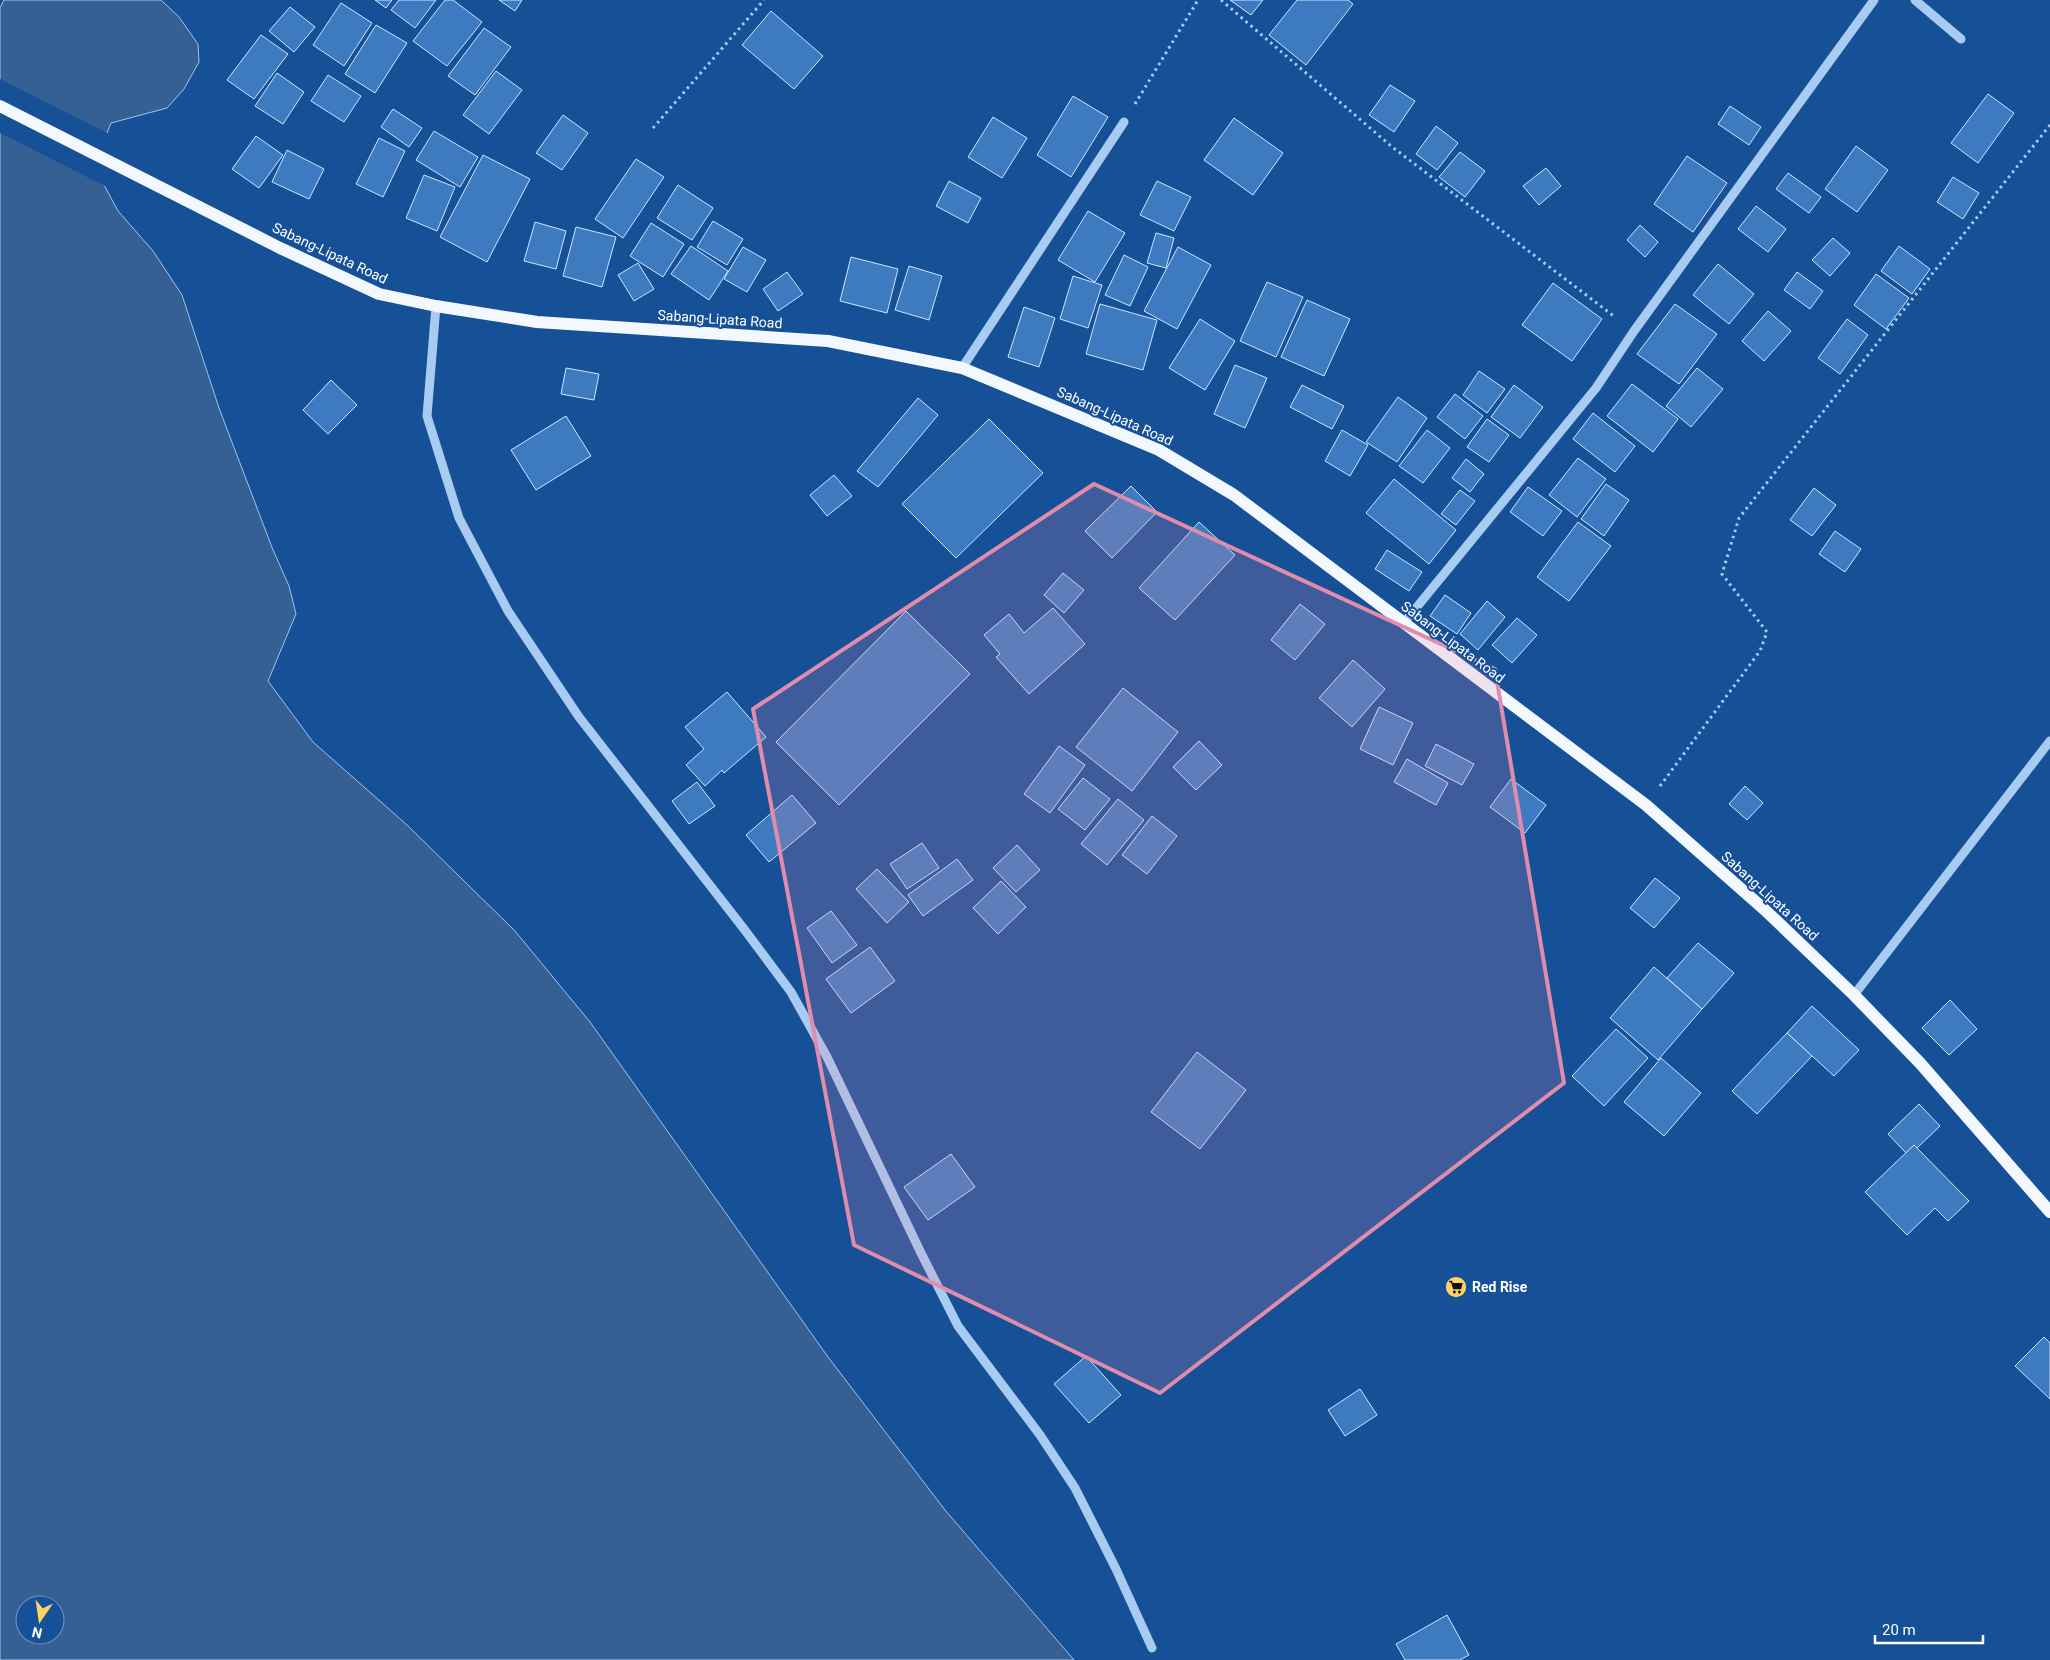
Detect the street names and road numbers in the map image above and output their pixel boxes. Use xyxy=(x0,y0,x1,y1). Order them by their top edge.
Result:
street label: Sabang-Lipata Road xyxy=(270,219,390,287)
street label: Sabang-Lipata Road xyxy=(657,307,783,331)
street label: Sabang-Lipata Road xyxy=(1055,383,1175,449)
street label: Sabang-Lipata Road xyxy=(1398,598,1508,686)
street label: Sabang-Lipata Road xyxy=(1718,848,1822,944)

